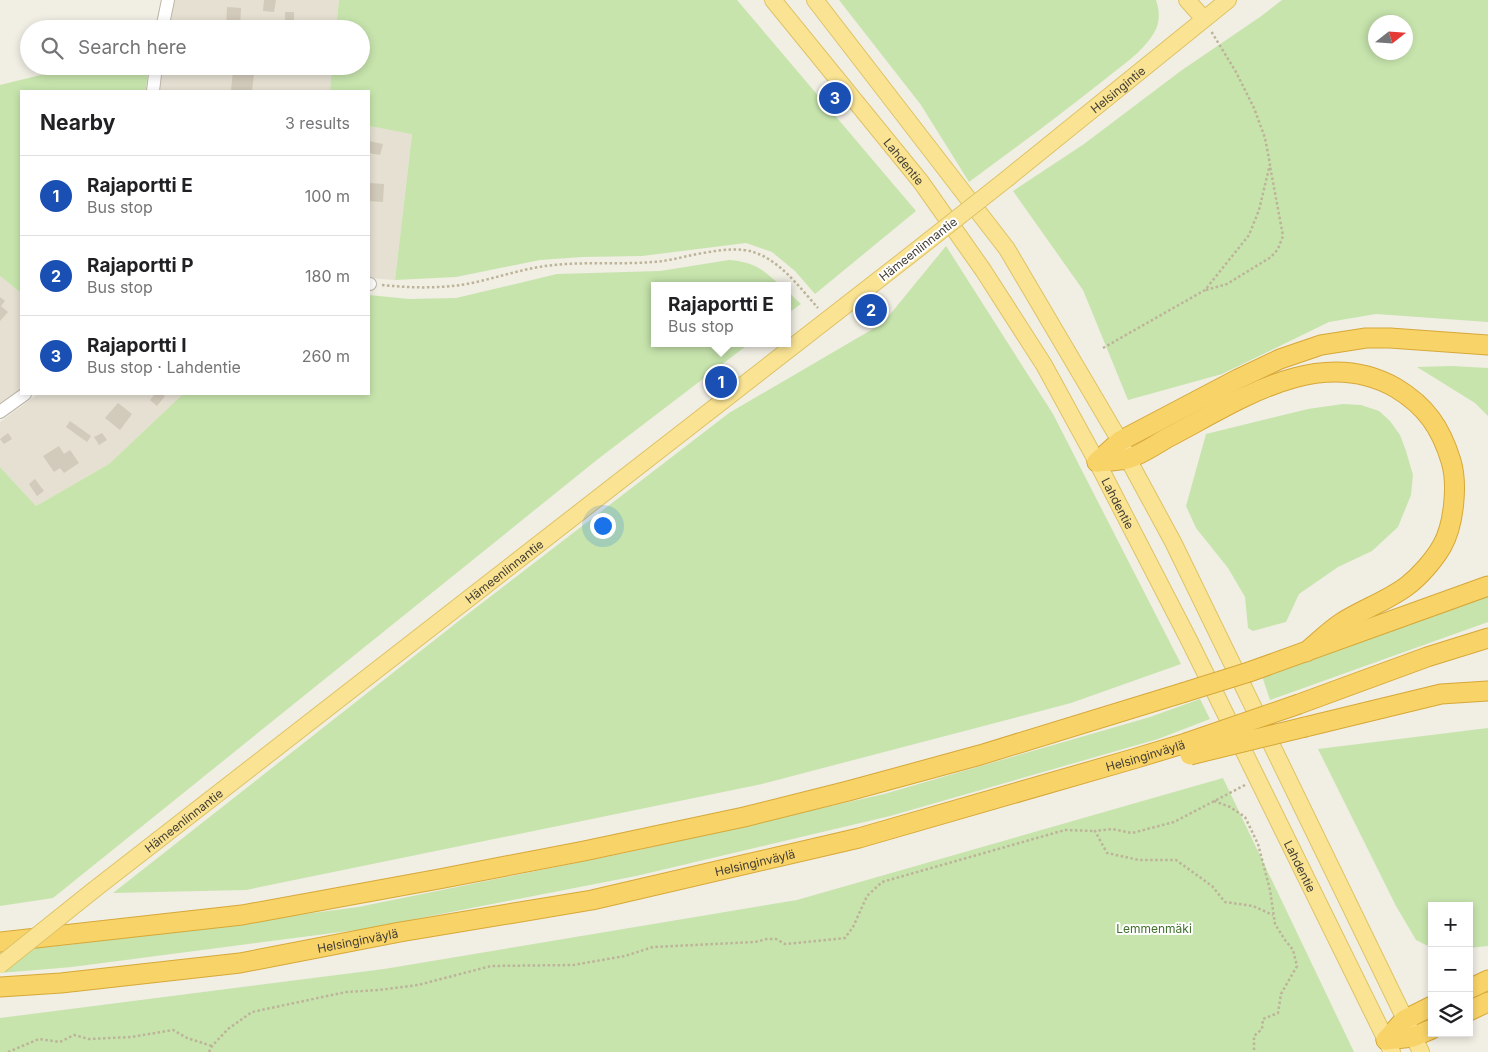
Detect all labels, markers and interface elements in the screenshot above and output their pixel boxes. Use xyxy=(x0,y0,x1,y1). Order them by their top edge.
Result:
north arrow xyxy=(1368,15,1413,60)
search box xyxy=(20,20,370,75)
icon: search xyxy=(38,34,66,62)
text: Search here xyxy=(78,36,187,59)
street label: Helsingintie xyxy=(1087,63,1148,116)
pin: 3 xyxy=(819,79,851,117)
text: Nearby xyxy=(40,110,115,135)
text: 3 results xyxy=(285,113,350,133)
street label: Lahdentie xyxy=(881,135,928,188)
text: Rajaportti E xyxy=(87,174,193,197)
text: 1 xyxy=(53,186,59,206)
text: 100 m xyxy=(305,186,350,206)
text: Bus stop xyxy=(87,197,153,217)
street label: Hämeenlinnantie xyxy=(876,214,960,284)
text: Rajaportti P xyxy=(87,254,194,277)
text: 2 xyxy=(51,266,61,286)
text: 180 m xyxy=(305,266,350,286)
text: Bus stop xyxy=(87,277,153,297)
popup xyxy=(651,282,791,347)
pin: 2 xyxy=(855,291,887,329)
text: Rajaportti E xyxy=(668,293,774,316)
text: Bus stop xyxy=(668,316,734,336)
text: Rajaportti I xyxy=(87,334,187,357)
text: 3 xyxy=(51,346,61,366)
text: 260 m xyxy=(302,346,350,366)
text: Bus stop · Lahdentie xyxy=(87,357,241,377)
pin: 1 xyxy=(705,363,737,401)
street label: Lahdentie xyxy=(1099,475,1138,531)
your location xyxy=(590,513,616,539)
street label: Hämeenlinnantie xyxy=(462,536,546,606)
street label: Helsinginväylä xyxy=(1104,736,1187,774)
street label: Hämeenlinnantie xyxy=(141,785,226,855)
street label: Lahdentie xyxy=(1281,838,1319,894)
street label: Helsinginväylä xyxy=(713,846,796,879)
map controls xyxy=(1428,902,1473,1037)
button: + xyxy=(1428,902,1473,947)
park label: Lemmenmäki xyxy=(1116,921,1192,936)
street label: Helsinginväylä xyxy=(316,925,399,955)
button: − xyxy=(1428,947,1473,992)
button: layers xyxy=(1428,992,1473,1037)

